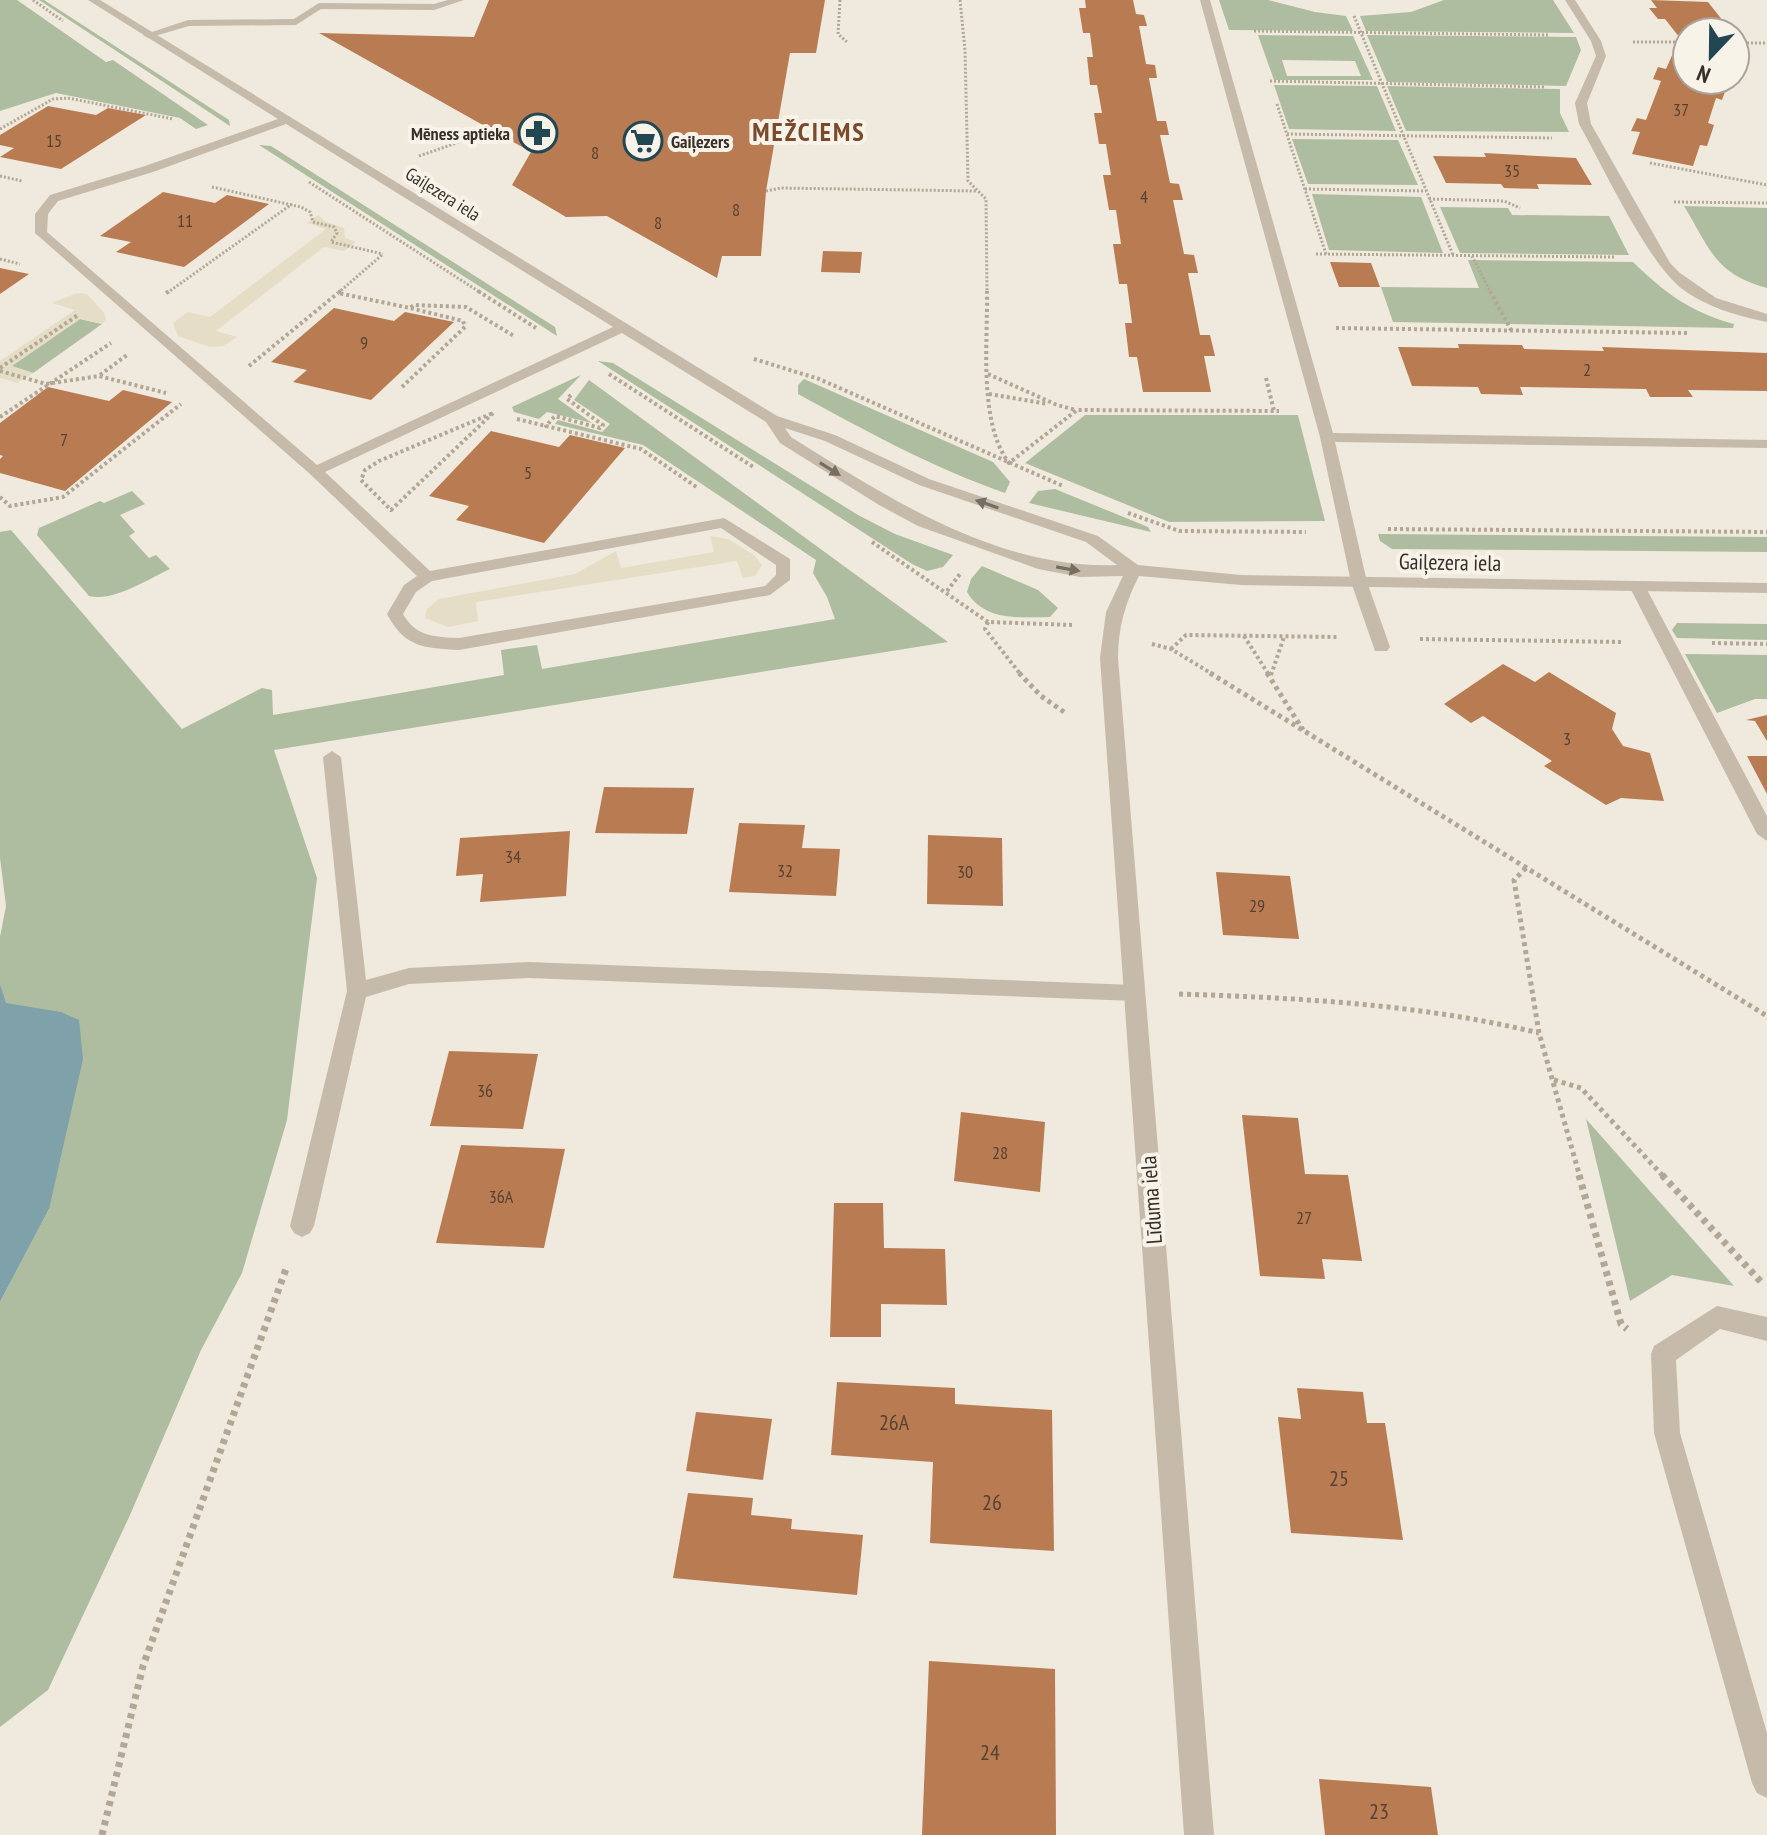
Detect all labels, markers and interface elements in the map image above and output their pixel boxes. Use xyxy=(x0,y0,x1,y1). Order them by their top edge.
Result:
north arrow xyxy=(1671,16,1751,96)
text: N xyxy=(1693,59,1714,90)
house number: 37 xyxy=(1673,98,1689,121)
pharmacy icon: Mēness aptieka xyxy=(517,112,559,154)
district label: MEŽCIEMS xyxy=(752,115,866,148)
supermarket icon: Gaiļezers xyxy=(622,120,664,162)
place label: Mēness aptieka xyxy=(411,122,510,145)
house number: 15 xyxy=(46,129,62,152)
place label: Gaiļezers xyxy=(671,130,730,153)
house number: 8 xyxy=(591,141,599,164)
house number: 35 xyxy=(1504,159,1520,182)
street label: Gaiļezera iela xyxy=(401,162,485,226)
house number: 4 xyxy=(1140,185,1148,208)
house number: 8 xyxy=(732,198,740,221)
house number: 11 xyxy=(177,209,193,232)
house number: 8 xyxy=(654,211,662,234)
house number: 9 xyxy=(360,331,368,354)
house number: 2 xyxy=(1583,358,1591,381)
house number: 7 xyxy=(60,428,68,451)
house number: 5 xyxy=(524,461,532,484)
one-way arrow xyxy=(819,461,841,475)
one-way arrow xyxy=(975,498,999,510)
street label: Gaiļezera iela xyxy=(1399,547,1501,577)
one-way arrow xyxy=(1056,564,1081,576)
house number: 3 xyxy=(1563,727,1571,750)
house number: 34 xyxy=(505,845,521,868)
house number: 32 xyxy=(777,859,793,882)
house number: 30 xyxy=(957,860,973,883)
house number: 29 xyxy=(1249,894,1265,917)
house number: 36 xyxy=(477,1079,493,1102)
house number: 28 xyxy=(992,1141,1008,1164)
street label: Līduma iela xyxy=(1134,1155,1168,1245)
house number: 36A xyxy=(489,1185,514,1208)
house number: 27 xyxy=(1296,1206,1312,1229)
house number: 26A xyxy=(879,1408,910,1436)
house number: 25 xyxy=(1329,1464,1349,1492)
house number: 26 xyxy=(982,1488,1002,1516)
house number: 24 xyxy=(980,1738,1000,1766)
house number: 23 xyxy=(1369,1797,1389,1825)

